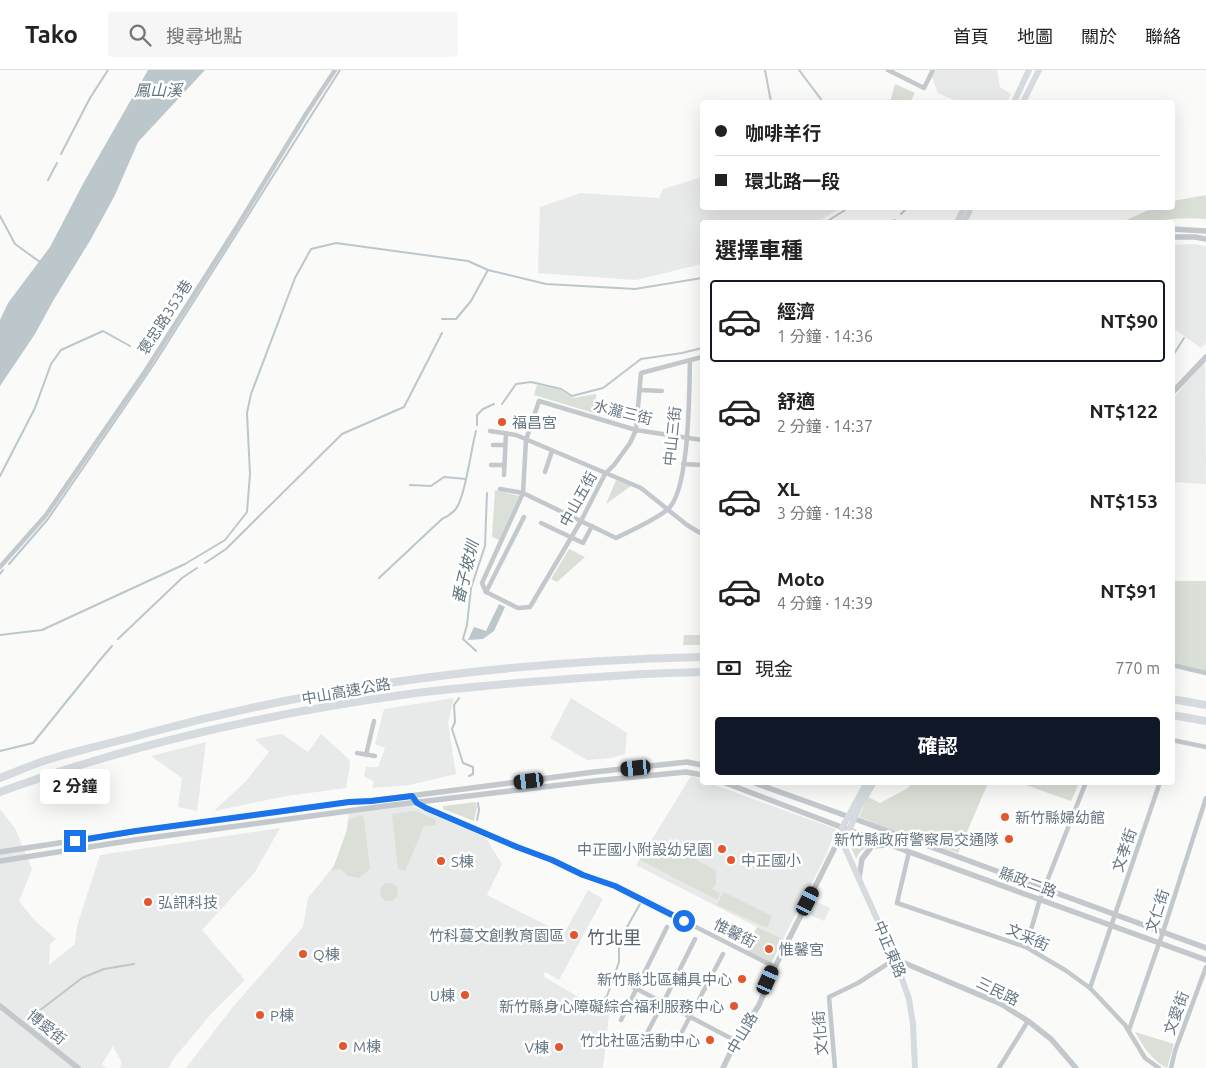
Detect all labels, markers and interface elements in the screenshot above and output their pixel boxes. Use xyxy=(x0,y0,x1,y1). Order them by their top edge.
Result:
search box xyxy=(108,12,458,57)
text: Tako xyxy=(25,21,78,48)
icon: search xyxy=(126,21,154,49)
text: 搜尋地點 xyxy=(166,25,242,47)
text: 首頁 xyxy=(953,26,989,46)
text: 地圖 xyxy=(1017,26,1053,46)
text: 關於 xyxy=(1081,26,1117,46)
text: 聯絡 xyxy=(1145,26,1181,46)
water label: 鳳山溪 xyxy=(134,81,184,99)
text: 咖啡羊行 xyxy=(745,122,821,144)
text: 環北路一段 xyxy=(745,170,840,192)
text: 選擇車種 xyxy=(715,237,803,262)
street label: 褒忠路353巷 xyxy=(135,277,195,357)
icon: car xyxy=(717,299,762,344)
text: 經濟 xyxy=(777,300,815,322)
text: NT$90 xyxy=(1100,310,1158,332)
text: 1 分鐘 · 14:36 xyxy=(777,327,873,345)
icon: car xyxy=(717,389,762,434)
text: 舒適 xyxy=(777,390,815,412)
street label: 水瀧三街 xyxy=(592,396,654,428)
text: NT$122 xyxy=(1090,400,1158,422)
street label: 中山三街 xyxy=(660,405,684,467)
place label: 福昌宮 xyxy=(512,414,557,431)
marker: 福昌宮 xyxy=(496,416,508,428)
text: 2 分鐘 · 14:37 xyxy=(777,417,873,435)
street label: 中山五街 xyxy=(556,469,600,529)
text: XL xyxy=(777,478,800,500)
icon: car xyxy=(717,479,762,524)
text: NT$153 xyxy=(1090,490,1158,512)
text: 3 分鐘 · 14:38 xyxy=(777,504,873,522)
water label: 番子坡圳 xyxy=(449,537,482,605)
text: Moto xyxy=(777,568,825,590)
icon: car xyxy=(717,569,762,614)
text: NT$91 xyxy=(1100,580,1158,602)
text: 4 分鐘 · 14:39 xyxy=(777,594,873,612)
icon: cash xyxy=(715,654,743,682)
text: 現金 xyxy=(755,658,793,680)
text: 770 m xyxy=(1115,659,1160,677)
street label: 中山高速公路 xyxy=(300,675,392,707)
button: 確認 xyxy=(715,717,1160,775)
car xyxy=(620,759,651,777)
callout: 2 分鐘 xyxy=(40,768,110,804)
car xyxy=(513,772,544,790)
text: 2 分鐘 xyxy=(53,777,97,795)
place label: 新竹縣婦幼館 xyxy=(1015,809,1105,826)
marker: 新竹縣婦幼館 xyxy=(999,811,1011,823)
street label: 文孝街 xyxy=(1109,826,1139,874)
route end xyxy=(64,830,86,852)
place label: 新竹縣政府警察局交通隊 xyxy=(834,831,999,848)
marker: 新竹縣政府警察局交通隊 xyxy=(1003,833,1015,845)
place label: 中正國小附設幼兒園 xyxy=(577,841,712,858)
marker: 中正國小附設幼兒園 xyxy=(716,843,728,855)
place label: 中正國小 xyxy=(741,852,801,869)
place label: S棟 xyxy=(451,853,474,870)
marker: 中正國小 xyxy=(725,854,737,866)
marker: S棟 xyxy=(435,855,447,867)
street label: 縣政二路 xyxy=(997,864,1059,900)
car xyxy=(794,884,821,918)
street label: 文仁街 xyxy=(1142,887,1172,935)
place label: 弘訊科技 xyxy=(158,894,218,911)
marker: 弘訊科技 xyxy=(142,896,154,908)
route start xyxy=(673,910,695,932)
street label: 惟馨街 xyxy=(711,915,759,951)
street label: 中正東路 xyxy=(870,918,910,980)
street label: 文采街 xyxy=(1004,920,1052,954)
place label: 竹科蔓文創教育園區 xyxy=(429,927,564,944)
district label: 竹北里 xyxy=(587,927,641,947)
marker: 竹科蔓文創教育園區 xyxy=(568,929,580,941)
place label: 惟馨宮 xyxy=(779,941,824,958)
marker: 惟馨宮 xyxy=(763,943,775,955)
place label: Q棟 xyxy=(313,946,340,963)
marker: Q棟 xyxy=(297,948,309,960)
car xyxy=(755,963,780,997)
place label: 新竹縣北區輔具中心 xyxy=(597,971,732,988)
marker: 新竹縣北區輔具中心 xyxy=(736,973,748,985)
street label: 三民路 xyxy=(974,973,1022,1009)
place label: U棟 xyxy=(430,987,455,1004)
marker: U棟 xyxy=(459,989,471,1001)
street label: 文愛街 xyxy=(1160,989,1192,1037)
place label: 新竹縣身心障礙綜合福利服務中心 xyxy=(499,998,724,1015)
marker: 新竹縣身心障礙綜合福利服務中心 xyxy=(728,1000,740,1012)
street label: 博愛街 xyxy=(24,1006,70,1048)
place label: P棟 xyxy=(270,1007,294,1024)
marker: P棟 xyxy=(254,1009,266,1021)
street label: 中山路 xyxy=(723,1009,761,1057)
street label: 文化街 xyxy=(810,1010,830,1056)
place label: 竹北社區活動中心 xyxy=(580,1032,700,1049)
marker: 竹北社區活動中心 xyxy=(704,1034,716,1046)
place label: M棟 xyxy=(353,1038,381,1055)
place label: V棟 xyxy=(524,1039,549,1056)
marker: M棟 xyxy=(337,1040,349,1052)
marker: V棟 xyxy=(553,1041,565,1053)

